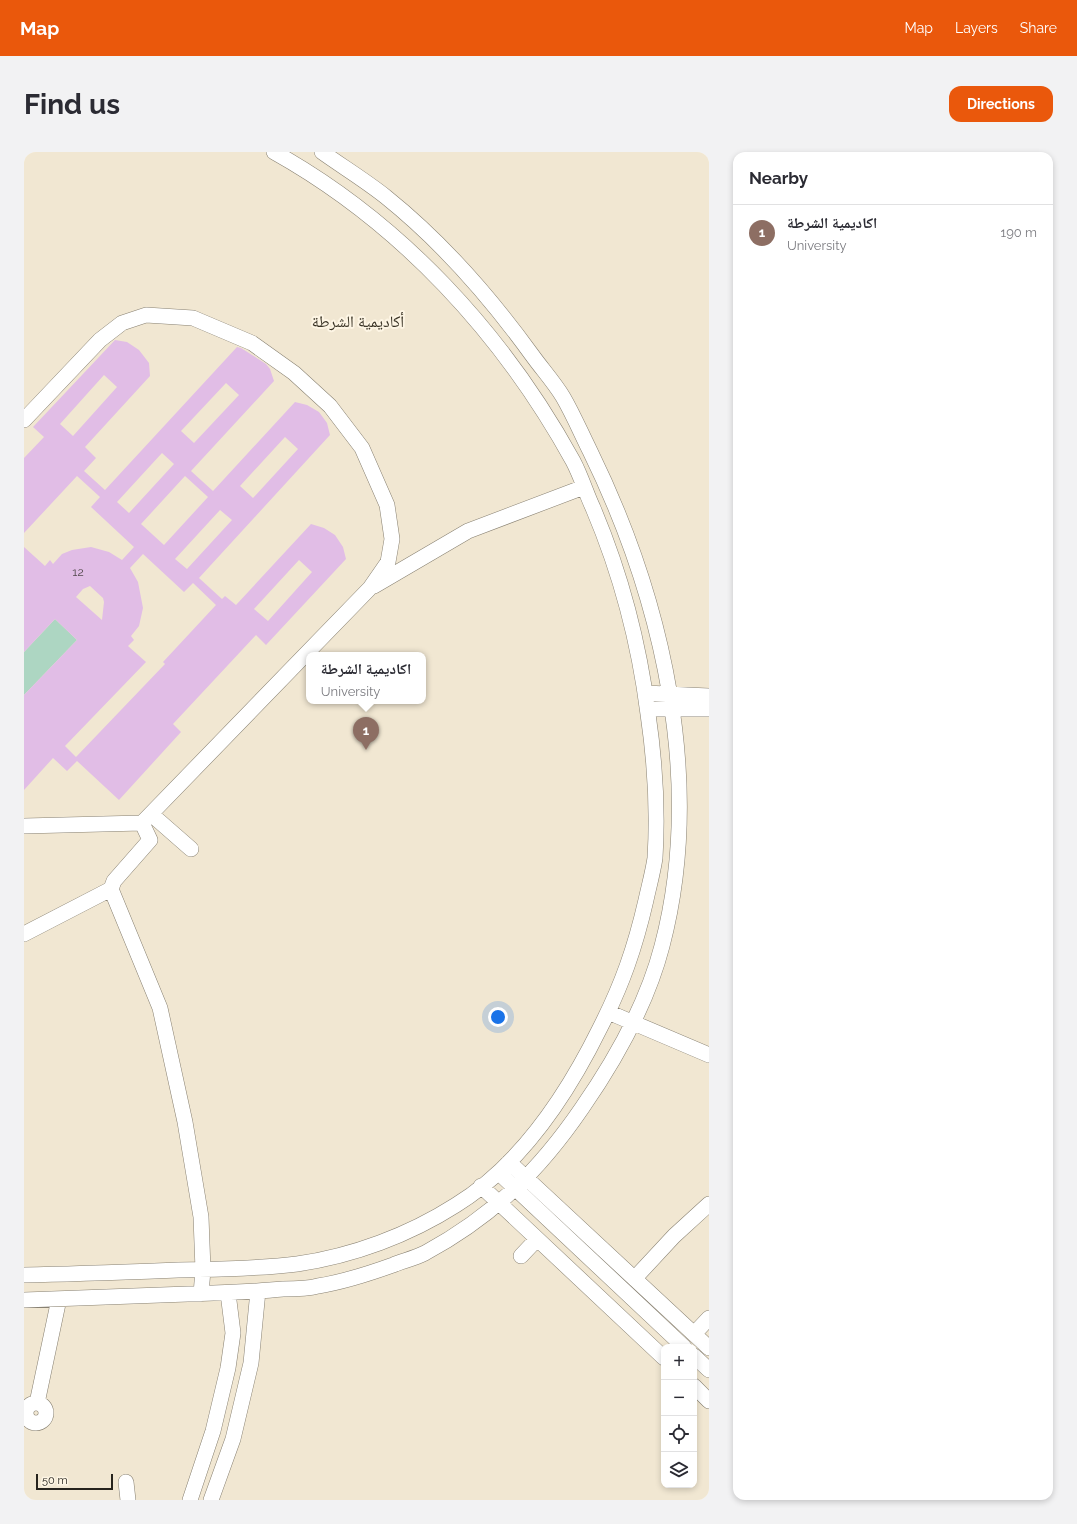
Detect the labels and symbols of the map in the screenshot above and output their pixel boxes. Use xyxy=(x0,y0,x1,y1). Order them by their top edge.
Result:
district label: أكاديمية الشرطة xyxy=(312,312,404,331)
house number: 12 xyxy=(72,565,84,579)
pin: 1 xyxy=(353,717,379,750)
your location xyxy=(488,1007,508,1027)
scale bar xyxy=(36,1472,113,1491)

